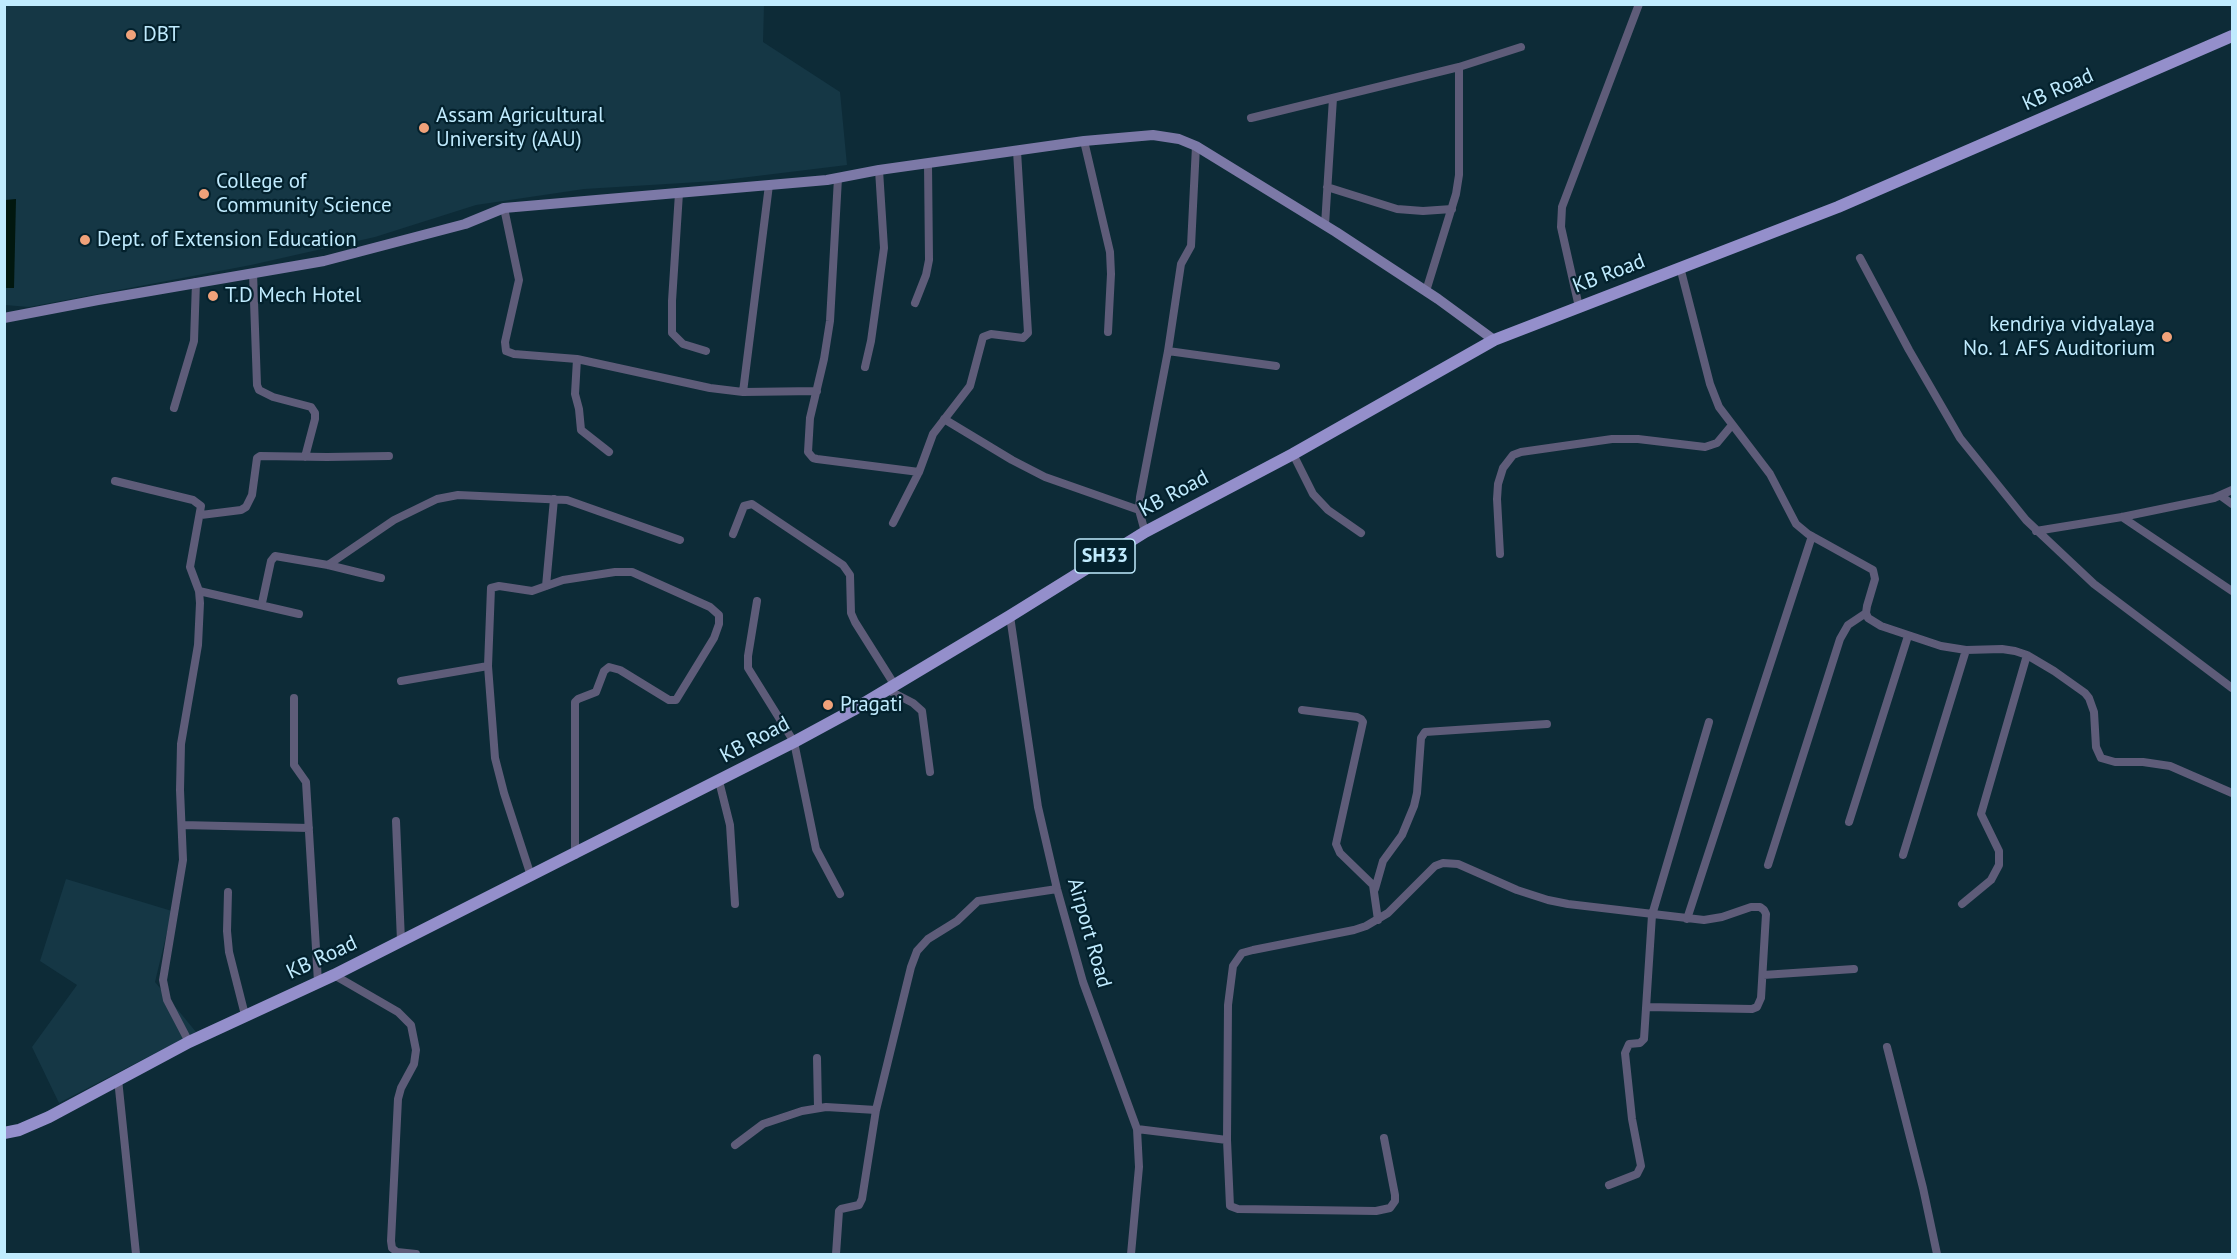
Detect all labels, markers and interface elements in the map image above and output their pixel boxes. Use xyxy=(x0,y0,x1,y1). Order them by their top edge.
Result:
place label: DBT xyxy=(143,22,180,48)
marker: DBT xyxy=(124,28,138,42)
street label: KB Road xyxy=(2019,63,2097,117)
place label: Assam Agricultural University (AAU) xyxy=(436,103,604,153)
marker: Assam Agricultural University (AAU) xyxy=(417,121,431,135)
place label: College of Community Science xyxy=(216,169,392,219)
marker: College of Community Science xyxy=(197,187,211,201)
place label: Dept. of Extension Education xyxy=(97,227,357,253)
marker: Dept. of Extension Education xyxy=(78,233,92,247)
street label: KB Road xyxy=(1569,249,1649,299)
place label: T.D Mech Hotel xyxy=(225,283,361,309)
marker: T.D Mech Hotel xyxy=(206,289,220,303)
place label: kendriya vidyalaya No. 1 AFS Auditorium xyxy=(1963,312,2155,362)
marker: kendriya vidyalaya No. 1 AFS Auditorium xyxy=(2160,330,2174,344)
street label: KB Road xyxy=(1135,465,1213,523)
road number: SH33 xyxy=(1075,539,1135,573)
place label: Pragati xyxy=(840,692,903,718)
marker: Pragati xyxy=(821,698,835,712)
street label: KB Road xyxy=(716,711,794,769)
street label: Airport Road xyxy=(1061,875,1117,991)
street label: KB Road xyxy=(283,931,361,985)

